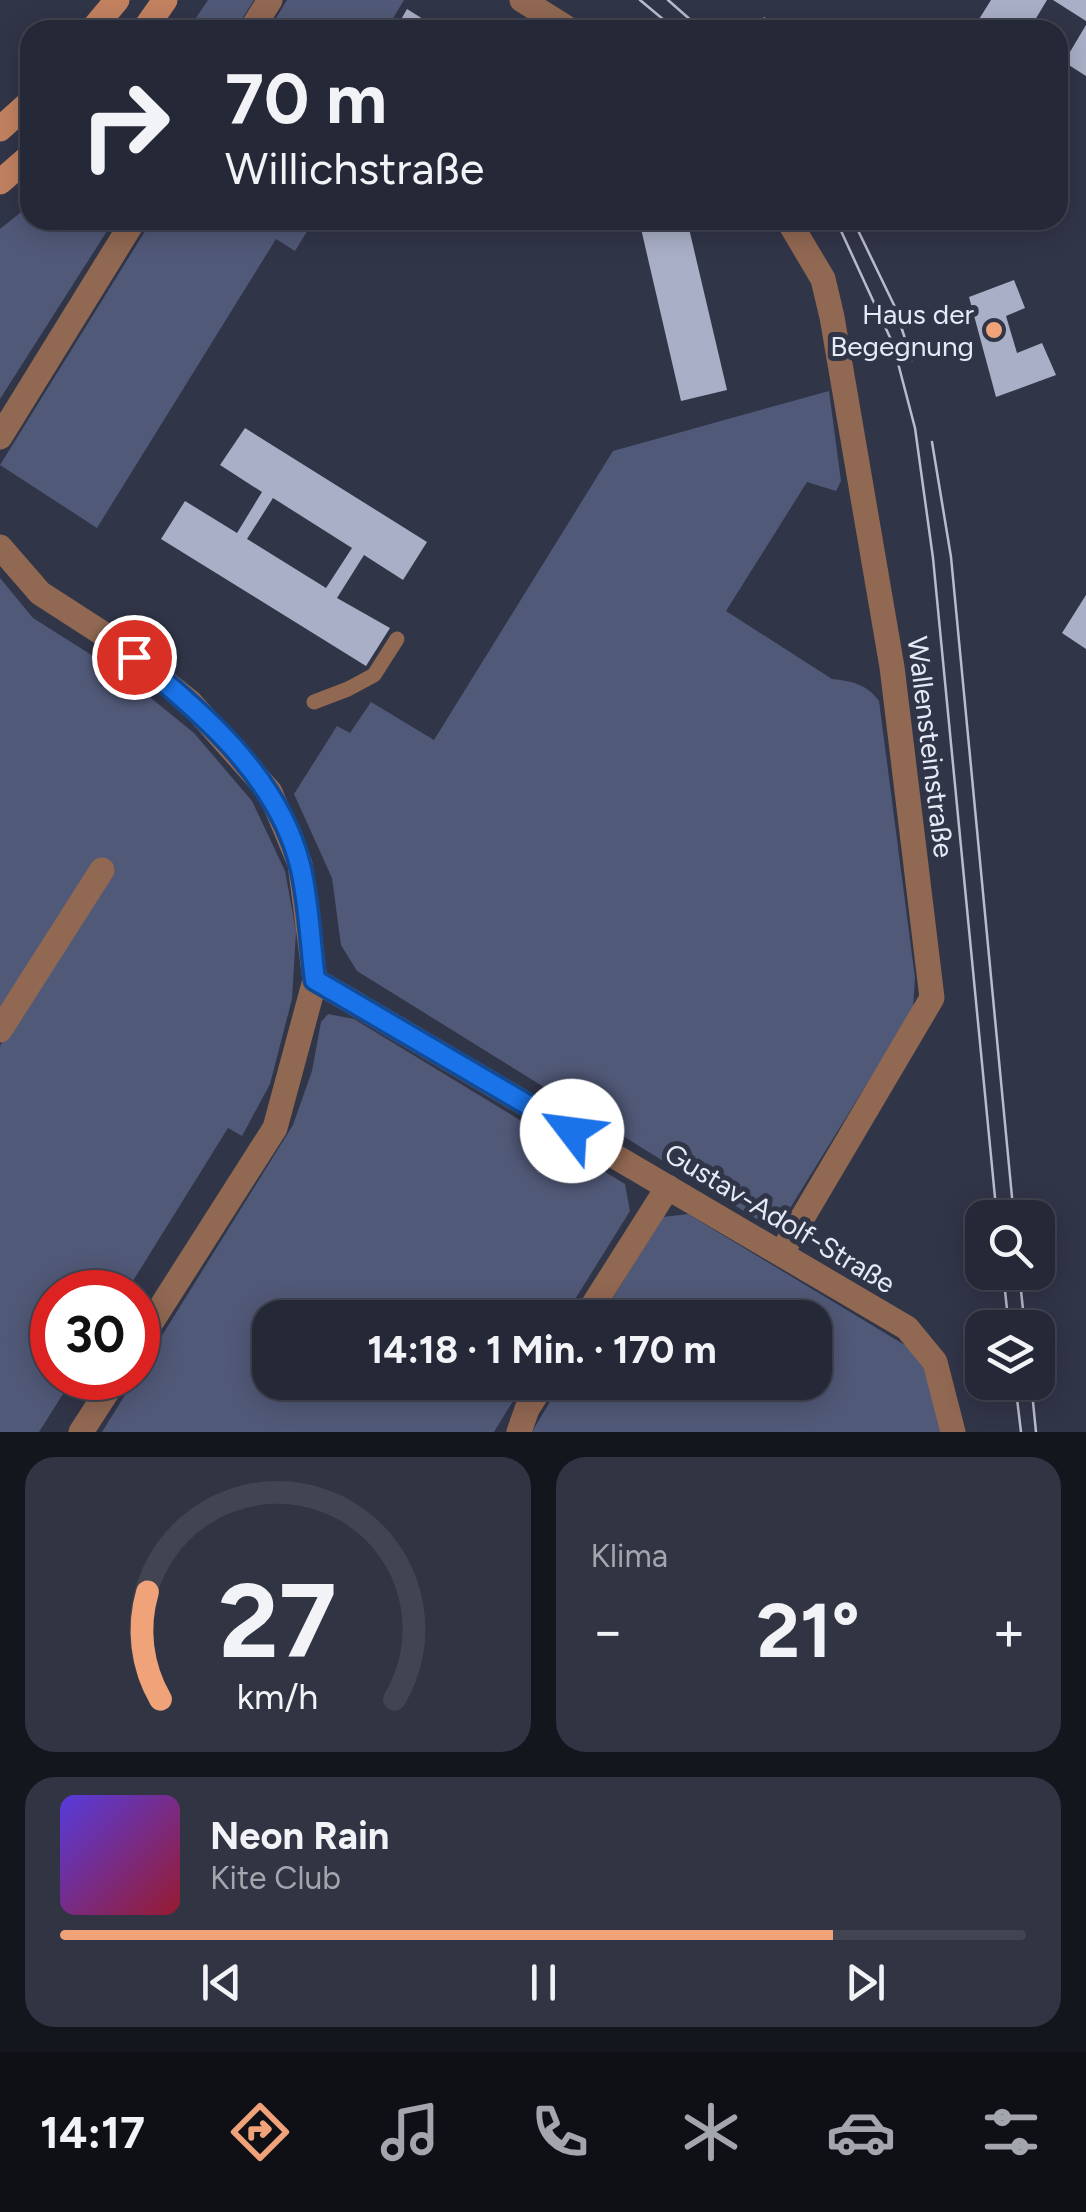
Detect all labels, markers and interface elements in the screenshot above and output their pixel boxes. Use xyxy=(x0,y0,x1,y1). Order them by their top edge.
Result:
text: 70 m xyxy=(225,56,387,141)
icon: right xyxy=(60,60,190,190)
text: Willichstraße xyxy=(225,141,484,195)
place label: Haus der Begegnung xyxy=(830,297,975,363)
marker: Haus der Begegnung xyxy=(983,319,1005,341)
pin xyxy=(92,615,177,700)
icon: arrive xyxy=(107,630,162,685)
street label: Wallensteinstraße xyxy=(901,634,961,860)
position arrow xyxy=(520,1079,624,1183)
street label: Gustav-Adolf-Straße xyxy=(659,1136,901,1300)
map controls xyxy=(965,1200,1055,1400)
button: search xyxy=(965,1200,1055,1290)
speed limit sign: 30 xyxy=(30,1270,160,1400)
button: layers xyxy=(965,1310,1055,1400)
text: 14:18 · 1 Min. · 170 m xyxy=(367,1327,717,1373)
text: Klima xyxy=(591,1537,668,1575)
text: 27 xyxy=(219,1558,337,1683)
text: 21° xyxy=(757,1586,860,1676)
text: − xyxy=(591,1598,625,1664)
text: + xyxy=(992,1598,1026,1664)
text: km/h xyxy=(237,1675,319,1718)
text: Neon Rain xyxy=(210,1813,389,1859)
text: Kite Club xyxy=(210,1859,341,1897)
icon: previous xyxy=(194,1955,249,2010)
icon: pause xyxy=(516,1955,571,2010)
icon: next xyxy=(838,1955,893,2010)
icon: directions xyxy=(225,2097,295,2167)
icon: music xyxy=(375,2097,445,2167)
icon: phone xyxy=(525,2097,595,2167)
icon: climate xyxy=(676,2097,746,2167)
icon: car xyxy=(826,2097,896,2167)
icon: filters xyxy=(976,2097,1046,2167)
text: 14:17 xyxy=(40,2105,145,2159)

